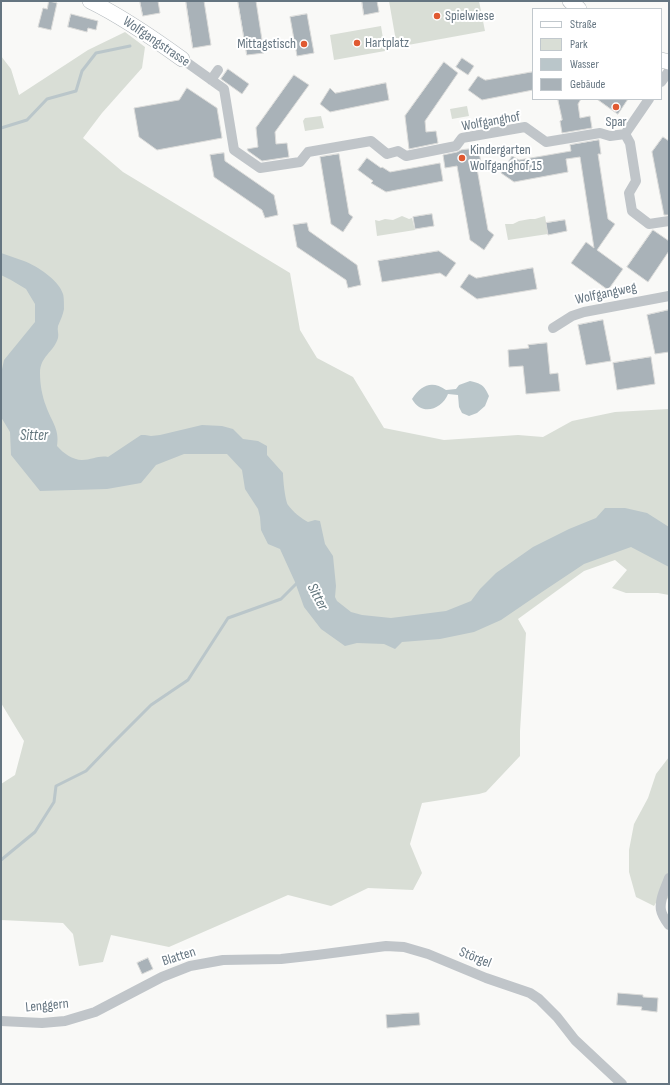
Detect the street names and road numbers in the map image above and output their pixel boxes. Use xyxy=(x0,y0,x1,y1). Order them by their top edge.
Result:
street label: Wolfgangstrasse xyxy=(119,13,193,71)
street label: Wolfganghof xyxy=(460,109,522,135)
street label: Wolfgangweg xyxy=(574,279,638,309)
street label: Blatten xyxy=(160,944,198,970)
street label: Störgel xyxy=(456,944,494,972)
street label: Lenggern xyxy=(25,996,69,1016)

